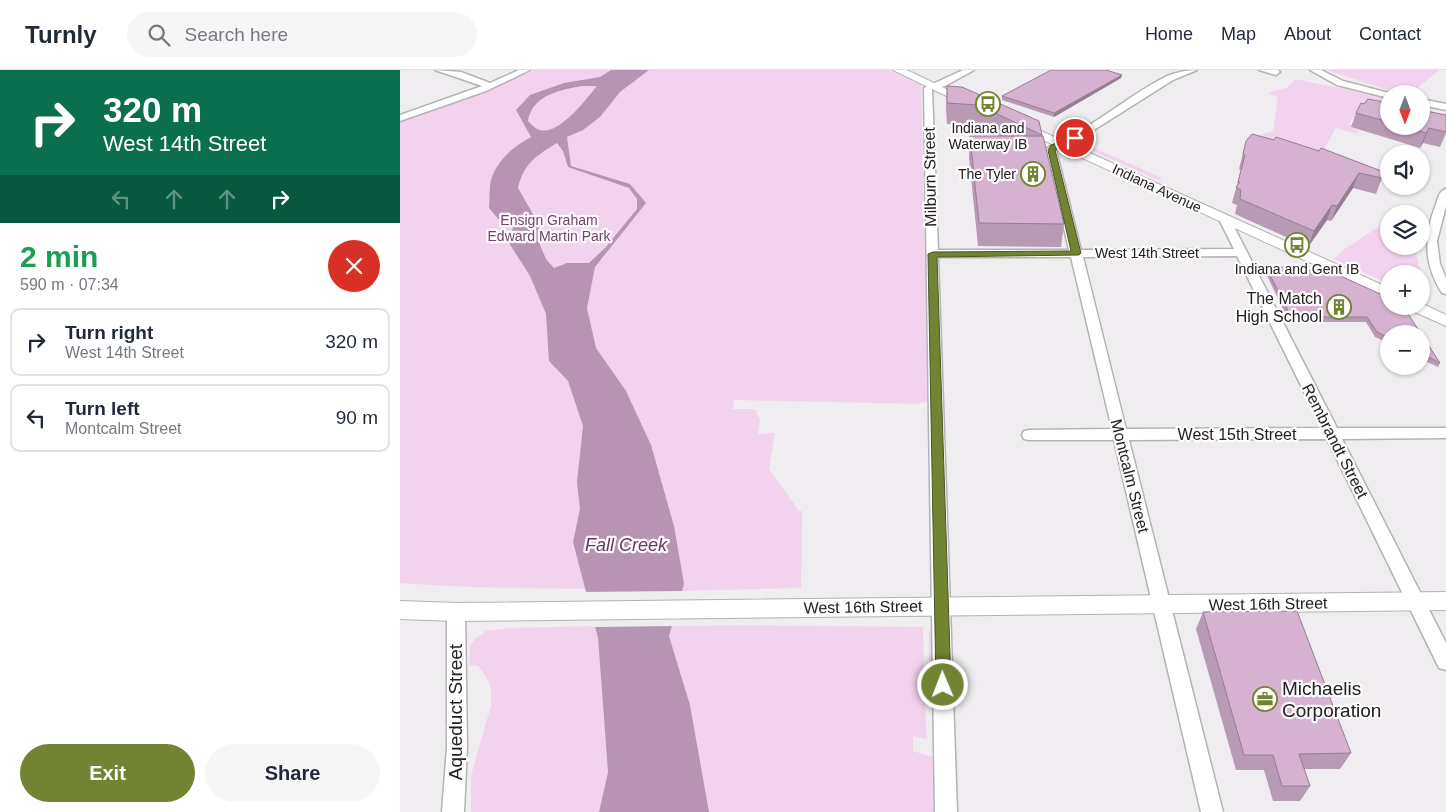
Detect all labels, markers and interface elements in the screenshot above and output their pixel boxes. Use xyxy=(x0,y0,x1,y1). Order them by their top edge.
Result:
search box xyxy=(127,12,477,57)
text: Turnly xyxy=(25,21,97,48)
icon: search xyxy=(145,21,173,49)
text: Search here xyxy=(185,24,288,45)
text: Home xyxy=(1145,24,1193,44)
text: Map xyxy=(1221,24,1256,44)
text: About xyxy=(1284,24,1331,44)
text: Contact xyxy=(1359,24,1421,44)
north arrow xyxy=(1380,85,1430,135)
map controls xyxy=(1380,85,1430,375)
icon: right xyxy=(20,90,85,155)
text: 320 m xyxy=(103,90,202,129)
bus stop icon: Indiana and Waterway IB xyxy=(975,91,1001,117)
pin xyxy=(1054,117,1096,159)
place label: Indiana and Waterway IB xyxy=(949,120,1027,152)
icon: arrive xyxy=(1061,124,1089,152)
street label: Milburn Street xyxy=(921,127,939,227)
text: West 14th Street xyxy=(103,131,266,156)
button: sound xyxy=(1380,145,1430,195)
street label: Indiana Avenue xyxy=(1110,160,1204,216)
building icon: The Tyler xyxy=(1020,161,1046,187)
place label: The Tyler xyxy=(958,166,1016,182)
icon: left xyxy=(107,185,135,213)
icon: ahead xyxy=(160,185,188,213)
icon: ahead xyxy=(213,185,241,213)
icon: right xyxy=(266,185,294,213)
button: layers xyxy=(1380,205,1430,255)
park label: Ensign Graham Edward Martin Park xyxy=(488,212,611,244)
bus stop icon: Indiana and Gent IB xyxy=(1284,232,1310,258)
text: 2 min xyxy=(20,240,98,273)
button: close xyxy=(328,240,380,292)
street label: West 14th Street xyxy=(1095,245,1199,261)
place label: Indiana and Gent IB xyxy=(1235,261,1359,277)
button: + xyxy=(1380,265,1430,315)
text: 590 m · 07:34 xyxy=(20,276,119,293)
place label: The Match High School xyxy=(1236,290,1322,325)
building icon: The Match High School xyxy=(1326,294,1352,320)
text: Turn right xyxy=(65,322,153,343)
button: − xyxy=(1380,325,1430,375)
icon: right xyxy=(22,328,50,356)
text: 320 m xyxy=(325,331,378,352)
text: West 14th Street xyxy=(65,344,184,361)
street label: Rembrandt Street xyxy=(1299,381,1371,502)
text: Turn left xyxy=(65,398,140,419)
icon: left xyxy=(22,404,50,432)
text: 90 m xyxy=(336,407,378,428)
street label: Montcalm Street xyxy=(1108,417,1152,535)
text: Montcalm Street xyxy=(65,420,181,437)
street label: West 15th Street xyxy=(1178,426,1297,443)
water label: Fall Creek xyxy=(585,535,668,555)
street label: West 16th Street xyxy=(1208,594,1328,614)
street label: West 16th Street xyxy=(803,597,923,617)
street label: Aqueduct Street xyxy=(445,643,466,780)
position arrow xyxy=(916,658,968,710)
place label: Michaelis Corporation xyxy=(1282,678,1381,721)
office icon: Michaelis Corporation xyxy=(1252,686,1278,712)
button: Exit xyxy=(20,744,195,802)
button: Share xyxy=(205,744,380,802)

